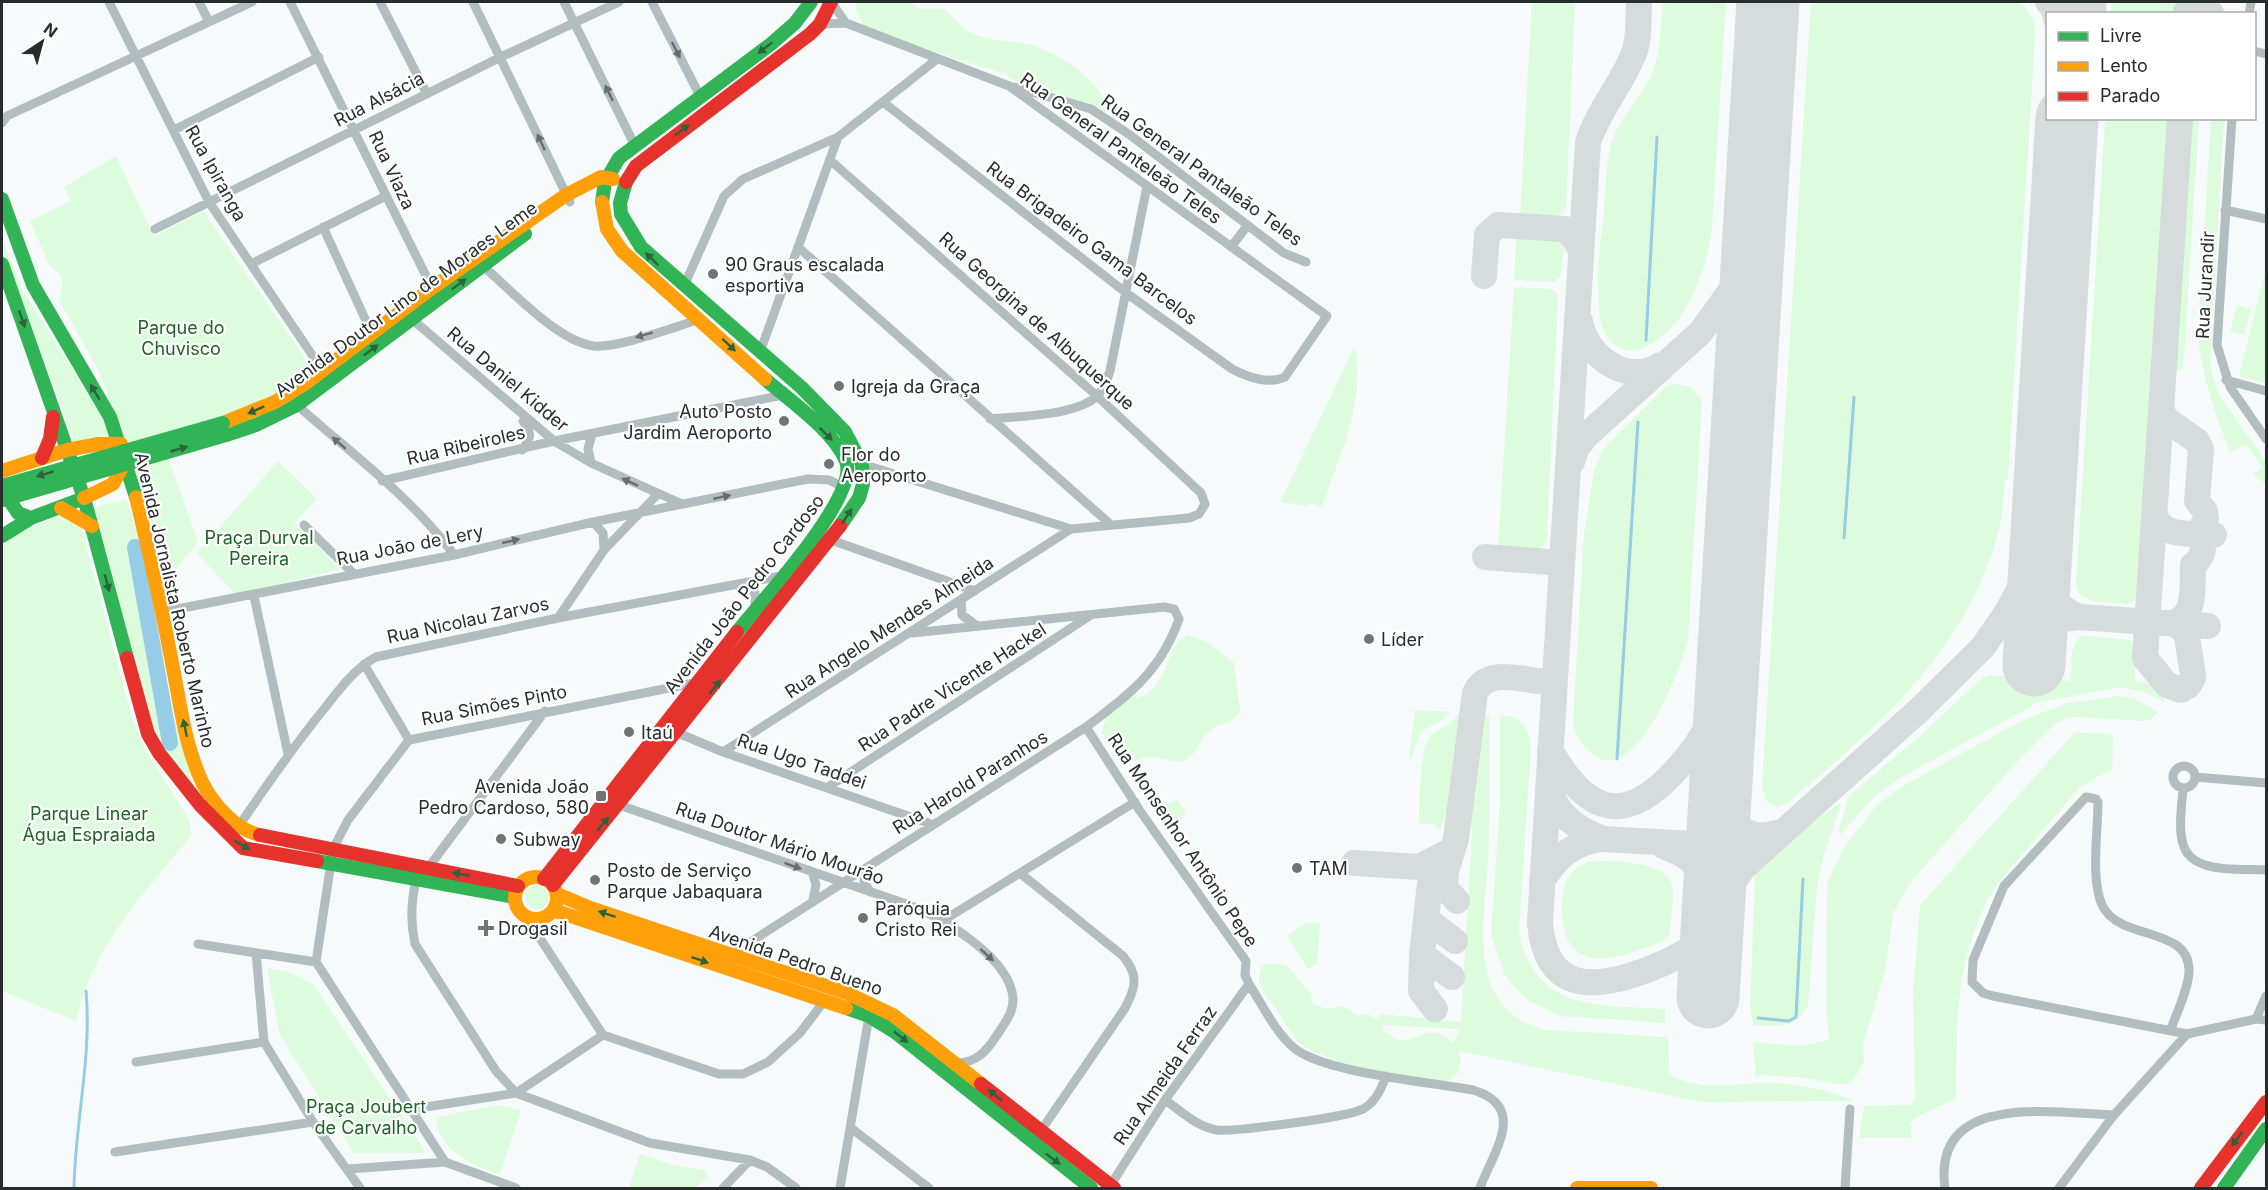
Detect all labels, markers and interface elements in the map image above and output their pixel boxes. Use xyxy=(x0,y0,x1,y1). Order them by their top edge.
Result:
north arrow xyxy=(12,12,72,72)
legend xyxy=(2046,12,2256,120)
text: N xyxy=(40,18,62,42)
text: Livre xyxy=(2100,25,2142,46)
one-way arrow xyxy=(672,41,681,58)
one-way arrow xyxy=(758,41,773,53)
text: Lento xyxy=(2100,55,2148,76)
street label: Rua Alsácia xyxy=(330,67,428,131)
street label: Rua General Panteleão Teles xyxy=(1016,68,1226,228)
one-way arrow xyxy=(605,85,614,102)
text: Parado xyxy=(2100,85,2160,106)
street label: Rua General Pantaleão Teles xyxy=(1097,90,1307,250)
street label: Rua Ipiranga xyxy=(181,121,251,225)
one-way arrow xyxy=(675,124,690,136)
street label: Rua Viaza xyxy=(365,127,419,213)
one-way arrow xyxy=(537,134,546,151)
street label: Rua Brigadeiro Gama Barcelos xyxy=(983,157,1201,329)
street label: Avenida Doutor Lino de Moraes Leme xyxy=(271,197,541,401)
street label: Rua Georgina de Albuquerque xyxy=(935,228,1139,414)
street label: Rua Jurandir xyxy=(2192,230,2218,339)
one-way arrow xyxy=(645,253,660,266)
place label: 90 Graus escalada esportiva xyxy=(725,254,884,296)
marker: 90 Graus escalada esportiva xyxy=(706,267,720,281)
one-way arrow xyxy=(451,279,466,291)
one-way arrow xyxy=(17,310,27,328)
park label: Parque do Chuvisco xyxy=(137,317,225,359)
street label: Rua Daniel Kidder xyxy=(443,322,573,436)
one-way arrow xyxy=(635,331,653,340)
one-way arrow xyxy=(721,338,736,352)
one-way arrow xyxy=(362,344,378,356)
place label: Igreja da Graça xyxy=(851,376,980,397)
marker: Igreja da Graça xyxy=(832,379,846,393)
one-way arrow xyxy=(90,384,101,400)
place label: Auto Posto Jardim Aeroporto xyxy=(623,401,772,443)
one-way arrow xyxy=(247,405,265,415)
marker: Auto Posto Jardim Aeroporto xyxy=(777,414,791,428)
street label: Rua Ribeiroles xyxy=(405,421,527,469)
one-way arrow xyxy=(819,427,833,441)
one-way arrow xyxy=(332,436,347,450)
one-way arrow xyxy=(170,444,188,453)
place label: Flor do Aeroporto xyxy=(841,444,927,486)
street label: Avenida Jornalista Roberto Marinho xyxy=(131,450,219,750)
marker: Flor do Aeroporto xyxy=(822,457,836,471)
one-way arrow xyxy=(36,470,54,479)
one-way arrow xyxy=(622,477,639,486)
street label: Avenida João Pedro Cardoso xyxy=(660,490,828,698)
one-way arrow xyxy=(713,492,732,501)
one-way arrow xyxy=(841,509,853,525)
street label: Rua João de Lery xyxy=(335,520,485,570)
park label: Praça Durval Pereira xyxy=(204,527,314,569)
one-way arrow xyxy=(501,536,520,546)
street label: Rua Angelo Mendes Almeida xyxy=(781,552,997,702)
one-way arrow xyxy=(102,573,112,592)
street label: Rua Nicolau Zarvos xyxy=(385,593,551,647)
street label: Rua Padre Vicente Hackel xyxy=(854,618,1050,756)
place label: Líder xyxy=(1381,629,1424,650)
marker: Líder xyxy=(1362,632,1376,646)
one-way arrow xyxy=(708,679,721,695)
street label: Rua Simões Pinto xyxy=(419,681,569,729)
one-way arrow xyxy=(180,718,190,737)
place label: Itaú xyxy=(641,722,673,743)
marker: Itaú xyxy=(622,725,636,739)
street label: Rua Harold Paranhos xyxy=(889,726,1051,838)
street label: Rua Ugo Taddei xyxy=(735,729,869,793)
street label: Rua Monsenhor Antônio Pepe xyxy=(1104,729,1262,951)
place label: Avenida João Pedro Cardoso, 580 xyxy=(418,776,589,818)
marker: Avenida João Pedro Cardoso, 580 xyxy=(594,789,608,803)
street label: Rua Doutor Mário Mourão xyxy=(673,797,887,889)
park label: Parque Linear Água Espraiada xyxy=(22,803,156,845)
one-way arrow xyxy=(596,817,609,832)
place label: Subway xyxy=(513,829,581,850)
marker: Subway xyxy=(494,832,508,846)
one-way arrow xyxy=(234,840,251,850)
place label: TAM xyxy=(1309,858,1348,879)
place label: Posto de Serviço Parque Jabaquara xyxy=(607,860,763,902)
marker: TAM xyxy=(1290,861,1304,875)
one-way arrow xyxy=(784,862,802,872)
one-way arrow xyxy=(451,869,470,878)
marker: Posto de Serviço Parque Jabaquara xyxy=(588,873,602,887)
place label: Paróquia Cristo Rei xyxy=(875,898,957,940)
one-way arrow xyxy=(597,909,615,918)
marker: Paróquia Cristo Rei xyxy=(856,911,870,925)
place label: Drogasil xyxy=(498,918,568,939)
street label: Avenida Pedro Bueno xyxy=(706,920,886,1000)
marker: Drogasil xyxy=(479,921,493,935)
one-way arrow xyxy=(979,948,994,962)
one-way arrow xyxy=(691,955,709,965)
street label: Rua Almeida Ferraz xyxy=(1109,1001,1221,1149)
one-way arrow xyxy=(893,1030,908,1042)
one-way arrow xyxy=(987,1088,1003,1101)
park label: Praça Joubert de Carvalho xyxy=(306,1096,426,1138)
one-way arrow xyxy=(2231,1131,2243,1147)
one-way arrow xyxy=(1045,1152,1060,1164)

